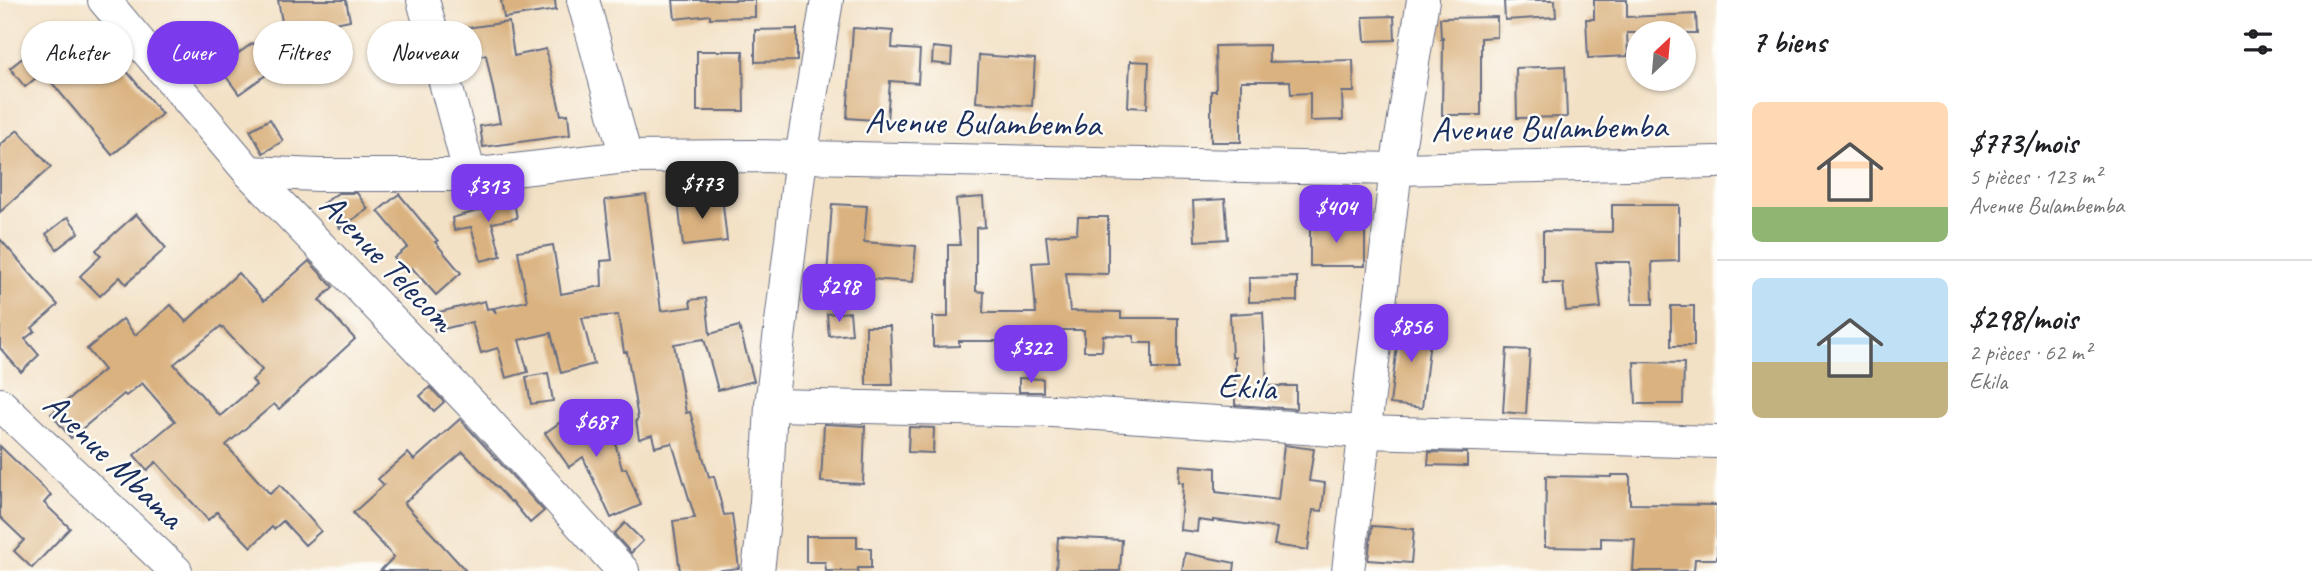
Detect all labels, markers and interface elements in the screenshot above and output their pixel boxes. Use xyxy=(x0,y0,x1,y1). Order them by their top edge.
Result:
chip: Acheter xyxy=(21,21,133,84)
chip: Louer xyxy=(147,21,239,84)
chip: Filtres xyxy=(253,21,353,84)
chip: Nouveau xyxy=(367,21,482,84)
north arrow xyxy=(1626,21,1696,91)
map controls xyxy=(1626,21,1696,91)
text: 7 biens xyxy=(1752,23,1826,61)
icon: filters xyxy=(2239,23,2277,61)
street label: Avenue Bulambemba xyxy=(865,98,1104,147)
street label: Avenue Bulambemba xyxy=(1431,103,1670,152)
text: $773/mois xyxy=(1969,124,2078,162)
icon: home xyxy=(1808,130,1892,214)
pin: $773 xyxy=(661,162,743,221)
text: 5 pièces · 123 m² xyxy=(1969,162,2101,191)
pin: $313 xyxy=(447,164,529,224)
text: $773 xyxy=(681,169,723,198)
text: $313 xyxy=(467,172,509,201)
street label: Avenue Telecom xyxy=(310,183,467,343)
pin: $404 xyxy=(1295,186,1377,245)
text: Avenue Bulambemba xyxy=(1969,191,2124,220)
text: $404 xyxy=(1315,193,1357,222)
pin: $298 xyxy=(798,264,880,324)
text: $298 xyxy=(818,272,860,301)
text: $298/mois xyxy=(1969,300,2077,338)
pin: $856 xyxy=(1370,304,1452,364)
icon: home xyxy=(1808,306,1892,390)
text: $856 xyxy=(1390,312,1432,341)
pin: $322 xyxy=(990,326,1072,385)
text: $322 xyxy=(1010,333,1052,362)
text: 2 pièces · 62 m² xyxy=(1969,338,2091,367)
street label: Ekila xyxy=(1216,362,1279,411)
text: Ekila xyxy=(1969,367,2007,396)
street label: Avenue Mbama xyxy=(34,382,195,540)
pin: $687 xyxy=(555,400,637,459)
text: $687 xyxy=(575,407,617,436)

